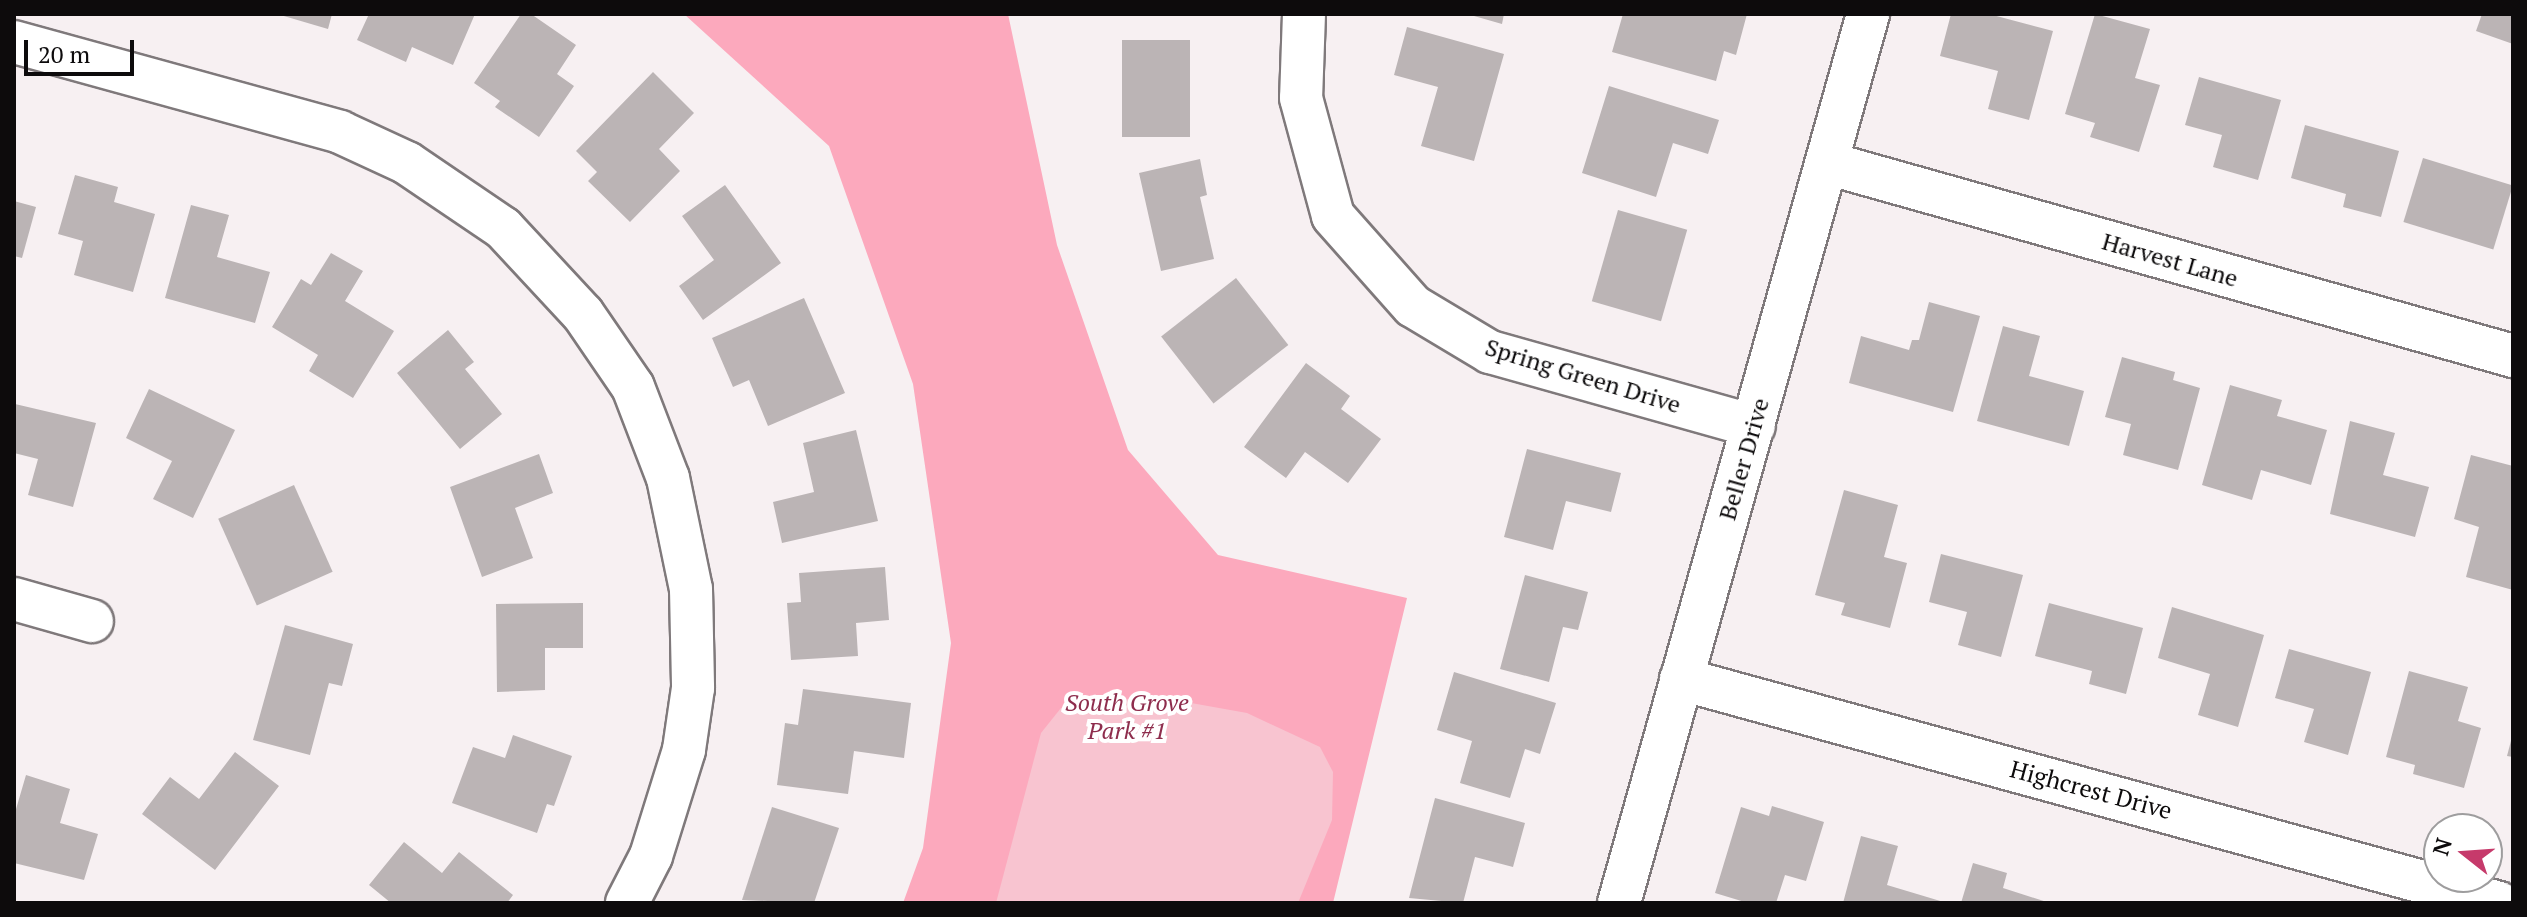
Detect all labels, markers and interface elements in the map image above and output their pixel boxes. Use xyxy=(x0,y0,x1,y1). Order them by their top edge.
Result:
scale bar xyxy=(28,24,138,74)
text: 20 m xyxy=(38,38,90,70)
street label: Harvest Lane xyxy=(2099,227,2241,293)
street label: Spring Green Drive xyxy=(1482,333,1684,419)
street label: Beller Drive xyxy=(1713,395,1775,523)
park label: South Grove Park #1 xyxy=(1065,689,1189,745)
street label: Highcrest Drive xyxy=(2007,755,2175,825)
north arrow xyxy=(2423,813,2503,893)
text: N xyxy=(2425,834,2458,859)

